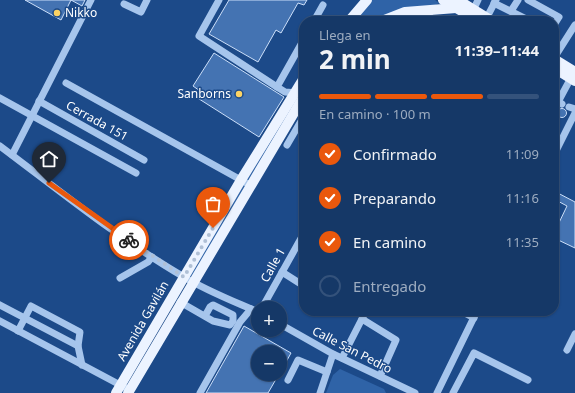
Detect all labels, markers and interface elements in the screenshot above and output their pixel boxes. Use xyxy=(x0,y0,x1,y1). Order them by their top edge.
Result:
place label: Nikko xyxy=(65,4,97,21)
marker: Nikko xyxy=(52,8,62,18)
text: Llega en xyxy=(319,26,371,44)
text: 11:39–11:44 xyxy=(454,40,539,60)
text: 2 min xyxy=(319,41,391,77)
place label: Sanborns xyxy=(178,85,231,102)
marker: Sanborns xyxy=(234,89,244,99)
street label: Cerrada 151 xyxy=(63,97,131,145)
text: En camino · 100 m xyxy=(319,105,431,123)
pin xyxy=(32,142,66,183)
icon: check xyxy=(319,143,341,165)
text: Confirmado xyxy=(353,144,437,164)
text: 11:09 xyxy=(506,145,539,163)
icon: home xyxy=(38,148,60,170)
pin xyxy=(196,187,230,228)
icon: check xyxy=(319,187,341,209)
text: Preparando xyxy=(353,188,436,208)
text: 11:16 xyxy=(506,189,539,207)
icon: bag xyxy=(202,193,224,215)
courier xyxy=(109,220,149,260)
icon: bike xyxy=(118,229,140,251)
icon: check xyxy=(319,231,341,253)
text: En camino xyxy=(353,232,426,252)
text: 11:35 xyxy=(506,233,539,251)
street label: Calle 1 xyxy=(256,244,289,285)
text: Entregado xyxy=(353,276,426,296)
street label: Avenida Gavilán xyxy=(113,277,172,364)
map controls xyxy=(251,301,287,381)
button: + xyxy=(251,301,287,337)
street label: Calle San Pedro xyxy=(309,322,395,377)
button: − xyxy=(251,345,287,381)

